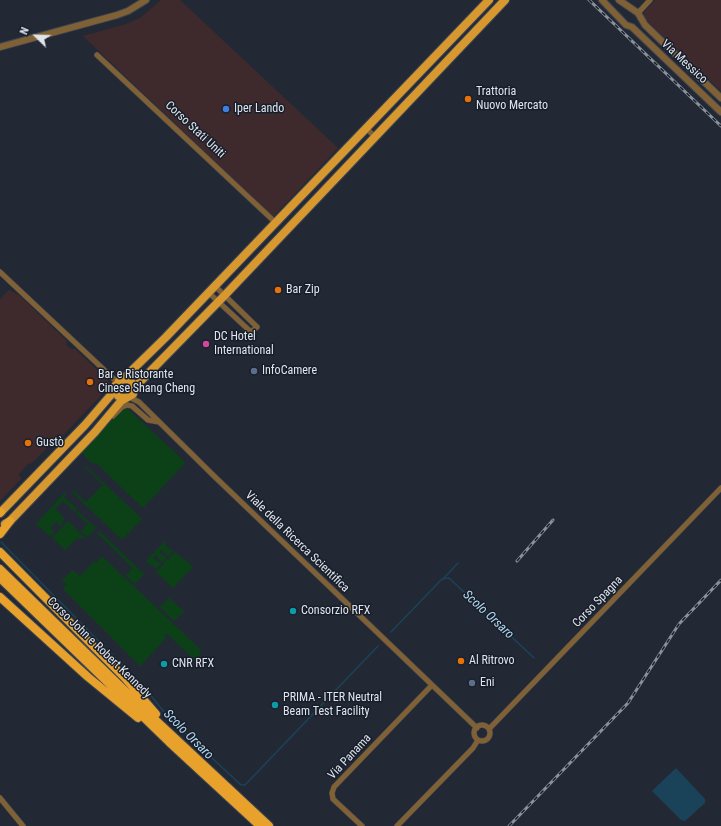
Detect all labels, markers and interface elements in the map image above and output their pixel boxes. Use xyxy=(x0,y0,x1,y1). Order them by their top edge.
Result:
north arrow xyxy=(16,16,56,56)
text: N xyxy=(17,25,32,37)
street label: Via Messico xyxy=(658,37,710,87)
place label: Trattoria Nuovo Mercato xyxy=(476,85,548,113)
marker: Trattoria Nuovo Mercato xyxy=(463,94,473,104)
street label: Corso Stati Uniti xyxy=(162,99,228,161)
place label: Iper Lando xyxy=(234,102,284,116)
marker: Iper Lando xyxy=(221,104,231,114)
place label: Bar Zip xyxy=(286,283,320,297)
marker: Bar Zip xyxy=(273,285,283,295)
place label: DC Hotel International xyxy=(214,330,274,358)
marker: DC Hotel International xyxy=(201,339,211,349)
place label: InfoCamere xyxy=(262,364,317,378)
marker: InfoCamere xyxy=(249,366,259,376)
place label: Bar e Ristorante Cinese Shang Cheng xyxy=(98,368,195,396)
marker: Bar e Ristorante Cinese Shang Cheng xyxy=(85,377,95,387)
place label: Gustò xyxy=(36,436,64,450)
marker: Gustò xyxy=(23,438,33,448)
street label: Viale della Ricerca Scientifica xyxy=(242,488,352,596)
street label: Corso Spagna xyxy=(570,573,626,631)
water label: Scolo Orsaro xyxy=(459,587,517,643)
street label: Corso John e Robert Kennedy xyxy=(44,594,154,702)
place label: Consorzio RFX xyxy=(301,604,370,618)
marker: Consorzio RFX xyxy=(288,606,298,616)
place label: Al Ritrovo xyxy=(469,654,515,668)
marker: Al Ritrovo xyxy=(456,656,466,666)
place label: CNR RFX xyxy=(172,657,214,671)
marker: CNR RFX xyxy=(159,659,169,669)
place label: Eni xyxy=(480,676,495,690)
marker: Eni xyxy=(467,678,477,688)
place label: PRIMA - ITER Neutral Beam Test Facility xyxy=(283,691,382,719)
marker: PRIMA - ITER Neutral Beam Test Facility xyxy=(270,700,280,710)
water label: Scolo Orsaro xyxy=(160,707,216,763)
street label: Via Panama xyxy=(325,731,375,783)

